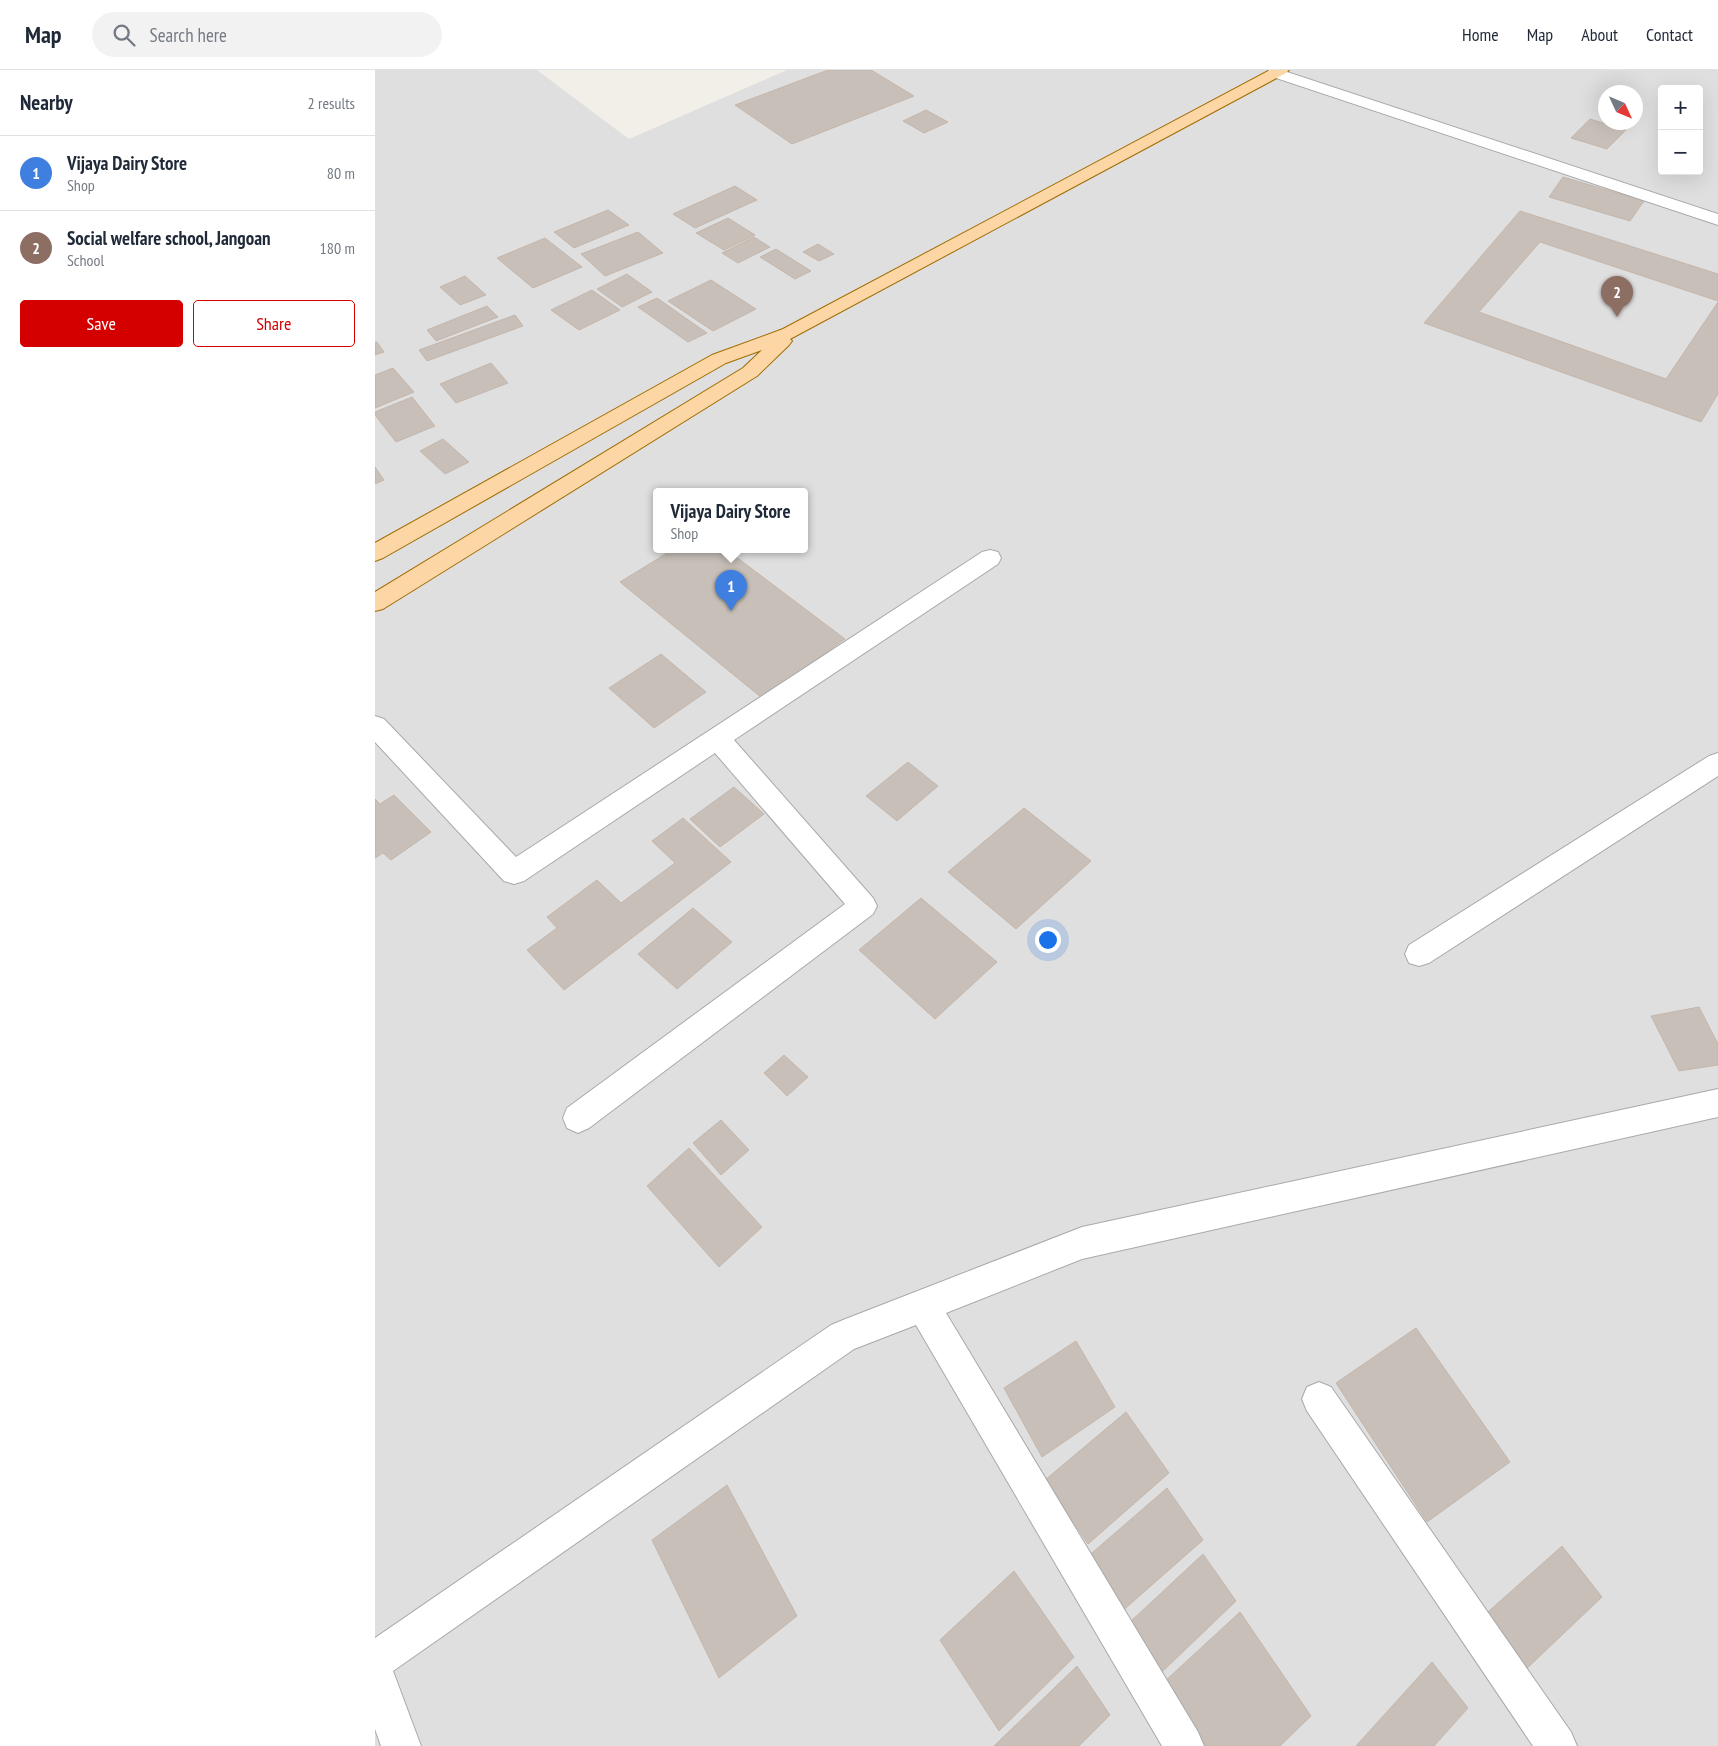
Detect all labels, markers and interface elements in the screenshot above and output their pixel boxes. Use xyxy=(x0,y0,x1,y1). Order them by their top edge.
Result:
search box xyxy=(92,12,442,57)
text: Map xyxy=(25,19,62,50)
icon: search xyxy=(110,21,138,49)
text: Search here xyxy=(150,23,227,47)
text: Home xyxy=(1462,23,1499,46)
text: Map xyxy=(1527,23,1553,46)
text: About xyxy=(1581,23,1618,46)
text: Contact xyxy=(1646,23,1693,46)
north arrow xyxy=(1598,85,1643,130)
map controls xyxy=(1658,85,1703,175)
button: + xyxy=(1658,85,1703,130)
text: Nearby xyxy=(20,89,73,116)
text: 2 results xyxy=(308,93,355,113)
button: − xyxy=(1658,130,1703,175)
text: Vijaya Dairy Store xyxy=(67,151,187,175)
text: 1 xyxy=(32,163,40,183)
text: 80 m xyxy=(327,163,355,183)
text: Shop xyxy=(67,175,95,195)
text: Social welfare school, Jangoan xyxy=(67,226,271,250)
text: 2 xyxy=(32,238,40,258)
text: 180 m xyxy=(320,238,355,258)
text: School xyxy=(67,250,104,270)
pin: 2 xyxy=(1601,276,1633,317)
button: Save xyxy=(20,300,183,347)
button: Share xyxy=(193,300,355,347)
popup xyxy=(653,488,808,553)
text: Vijaya Dairy Store xyxy=(670,499,791,523)
text: Shop xyxy=(670,523,698,543)
pin: 1 xyxy=(715,570,747,611)
your location xyxy=(1035,927,1061,953)

